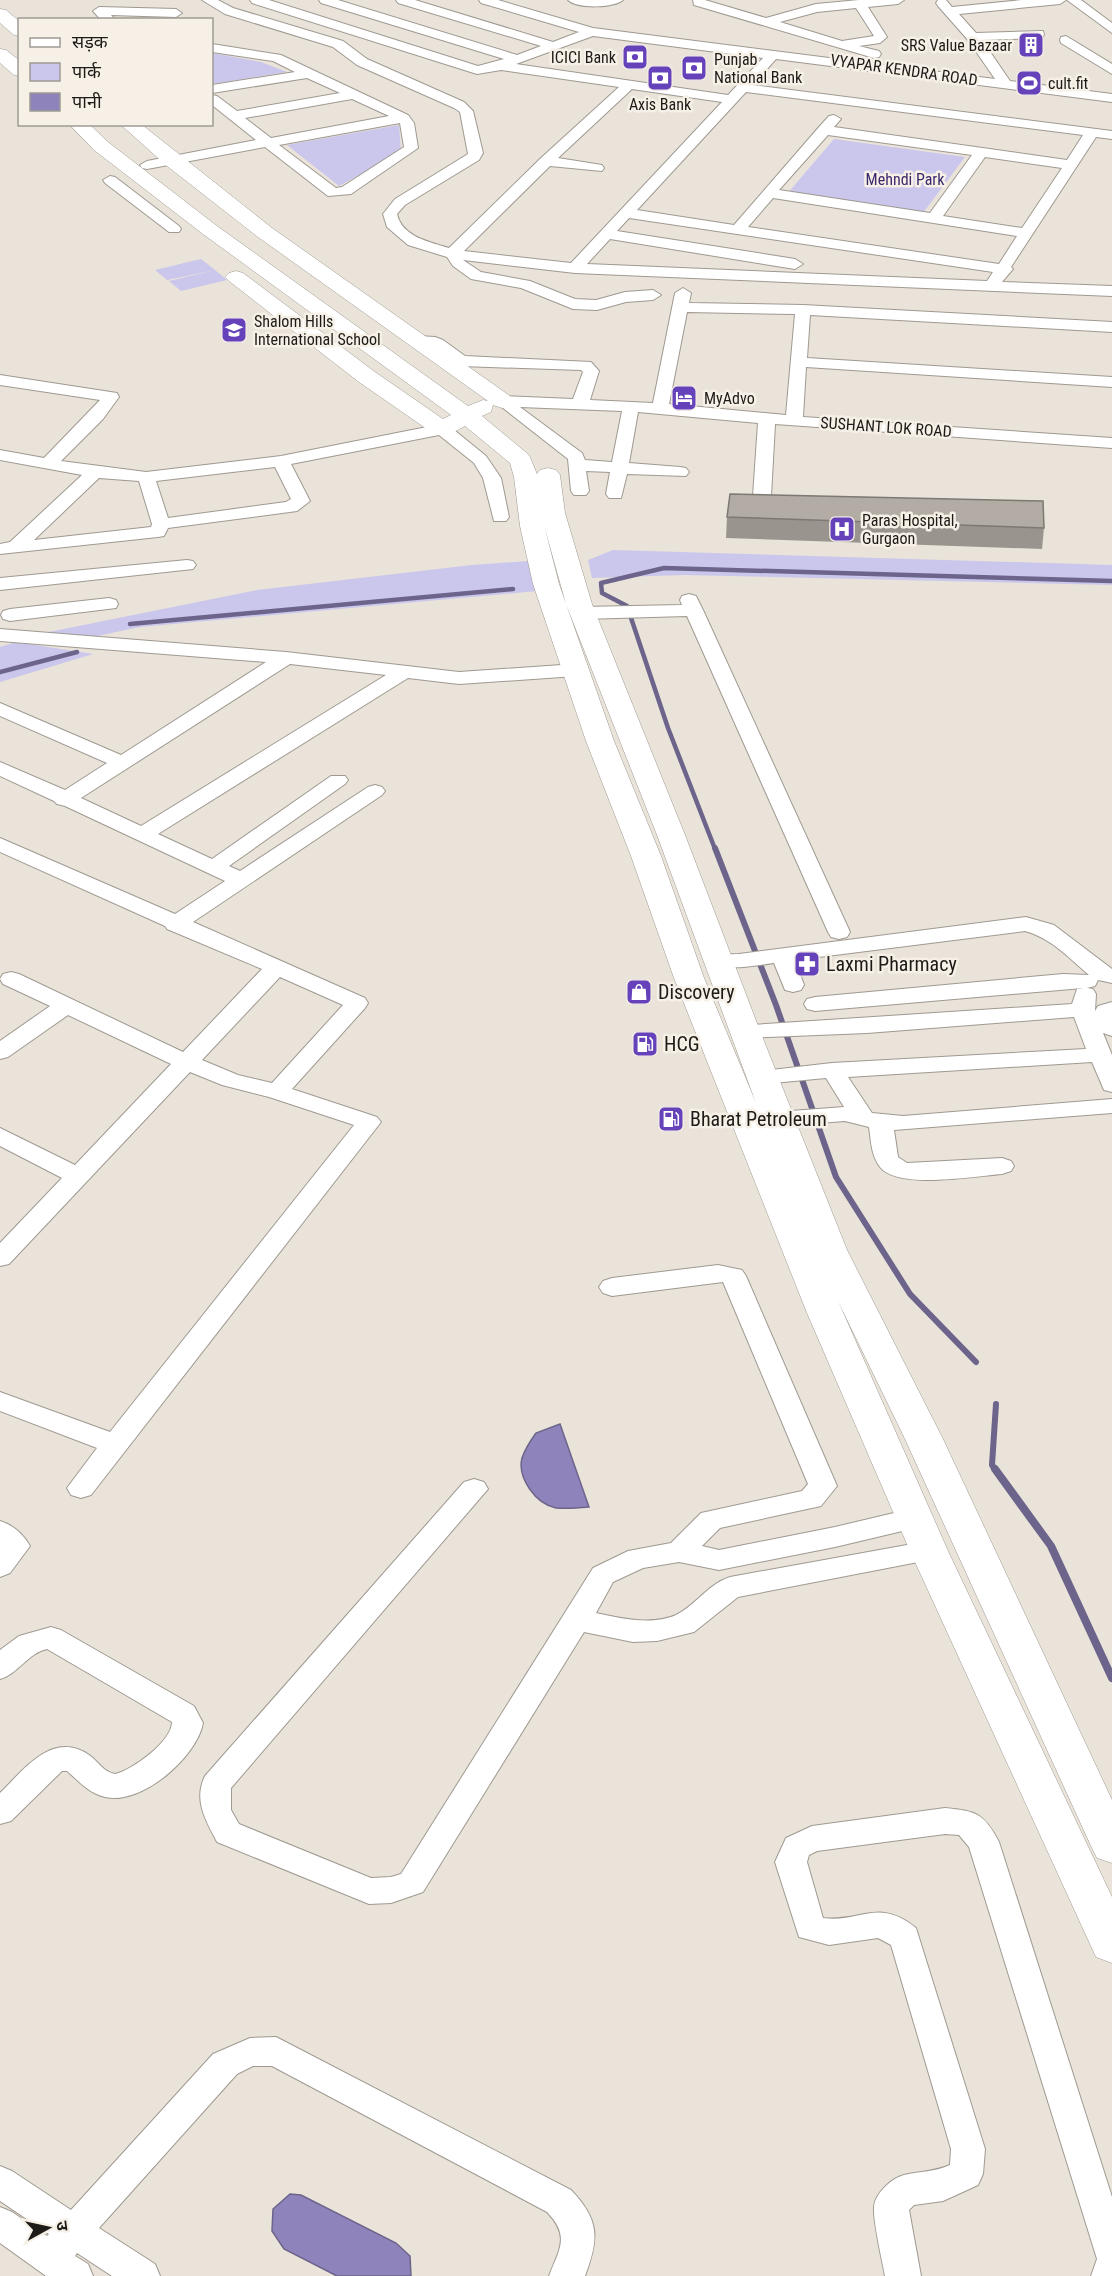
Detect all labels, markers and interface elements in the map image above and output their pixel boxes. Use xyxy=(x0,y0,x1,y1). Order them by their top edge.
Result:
legend xyxy=(18,18,213,126)
building icon: SRS Value Bazaar xyxy=(1016,30,1046,60)
text: सड़क xyxy=(72,31,109,52)
place label: SRS Value Bazaar xyxy=(901,36,1012,55)
bank icon: ICICI Bank xyxy=(620,42,650,72)
place label: ICICI Bank xyxy=(551,48,617,67)
place label: Punjab National Bank xyxy=(714,50,803,87)
street label: VYAPAR KENDRA ROAD xyxy=(829,50,979,90)
bank icon: Punjab National Bank xyxy=(679,53,709,83)
text: पार्क xyxy=(72,61,102,82)
bank icon: Axis Bank xyxy=(645,63,675,93)
sports icon: cult.fit xyxy=(1014,68,1044,98)
place label: cult.fit xyxy=(1048,74,1089,93)
text: पानी xyxy=(72,91,102,112)
place label: Axis Bank xyxy=(629,95,692,114)
park label: Mehndi Park xyxy=(866,170,945,189)
place label: Shalom Hills International School xyxy=(254,312,381,349)
school or university icon: Shalom Hills International School xyxy=(219,315,249,345)
hotel icon: MyAdvo xyxy=(669,383,699,413)
place label: MyAdvo xyxy=(704,389,755,408)
street label: SUSHANT LOK ROAD xyxy=(820,413,952,441)
place label: Paras Hospital, Gurgaon xyxy=(862,511,958,548)
hospital icon: Paras Hospital, Gurgaon xyxy=(827,514,857,544)
pharmacy icon: Laxmi Pharmacy xyxy=(792,949,822,979)
place label: Laxmi Pharmacy xyxy=(826,952,957,976)
shop icon: Discovery xyxy=(624,977,654,1007)
place label: Discovery xyxy=(658,980,735,1004)
fuel station icon: HCG xyxy=(630,1029,660,1059)
place label: HCG xyxy=(664,1032,700,1056)
fuel station icon: Bharat Petroleum xyxy=(656,1104,686,1134)
place label: Bharat Petroleum xyxy=(690,1107,827,1131)
north arrow xyxy=(18,2198,78,2258)
text: उ xyxy=(52,2220,73,2233)

